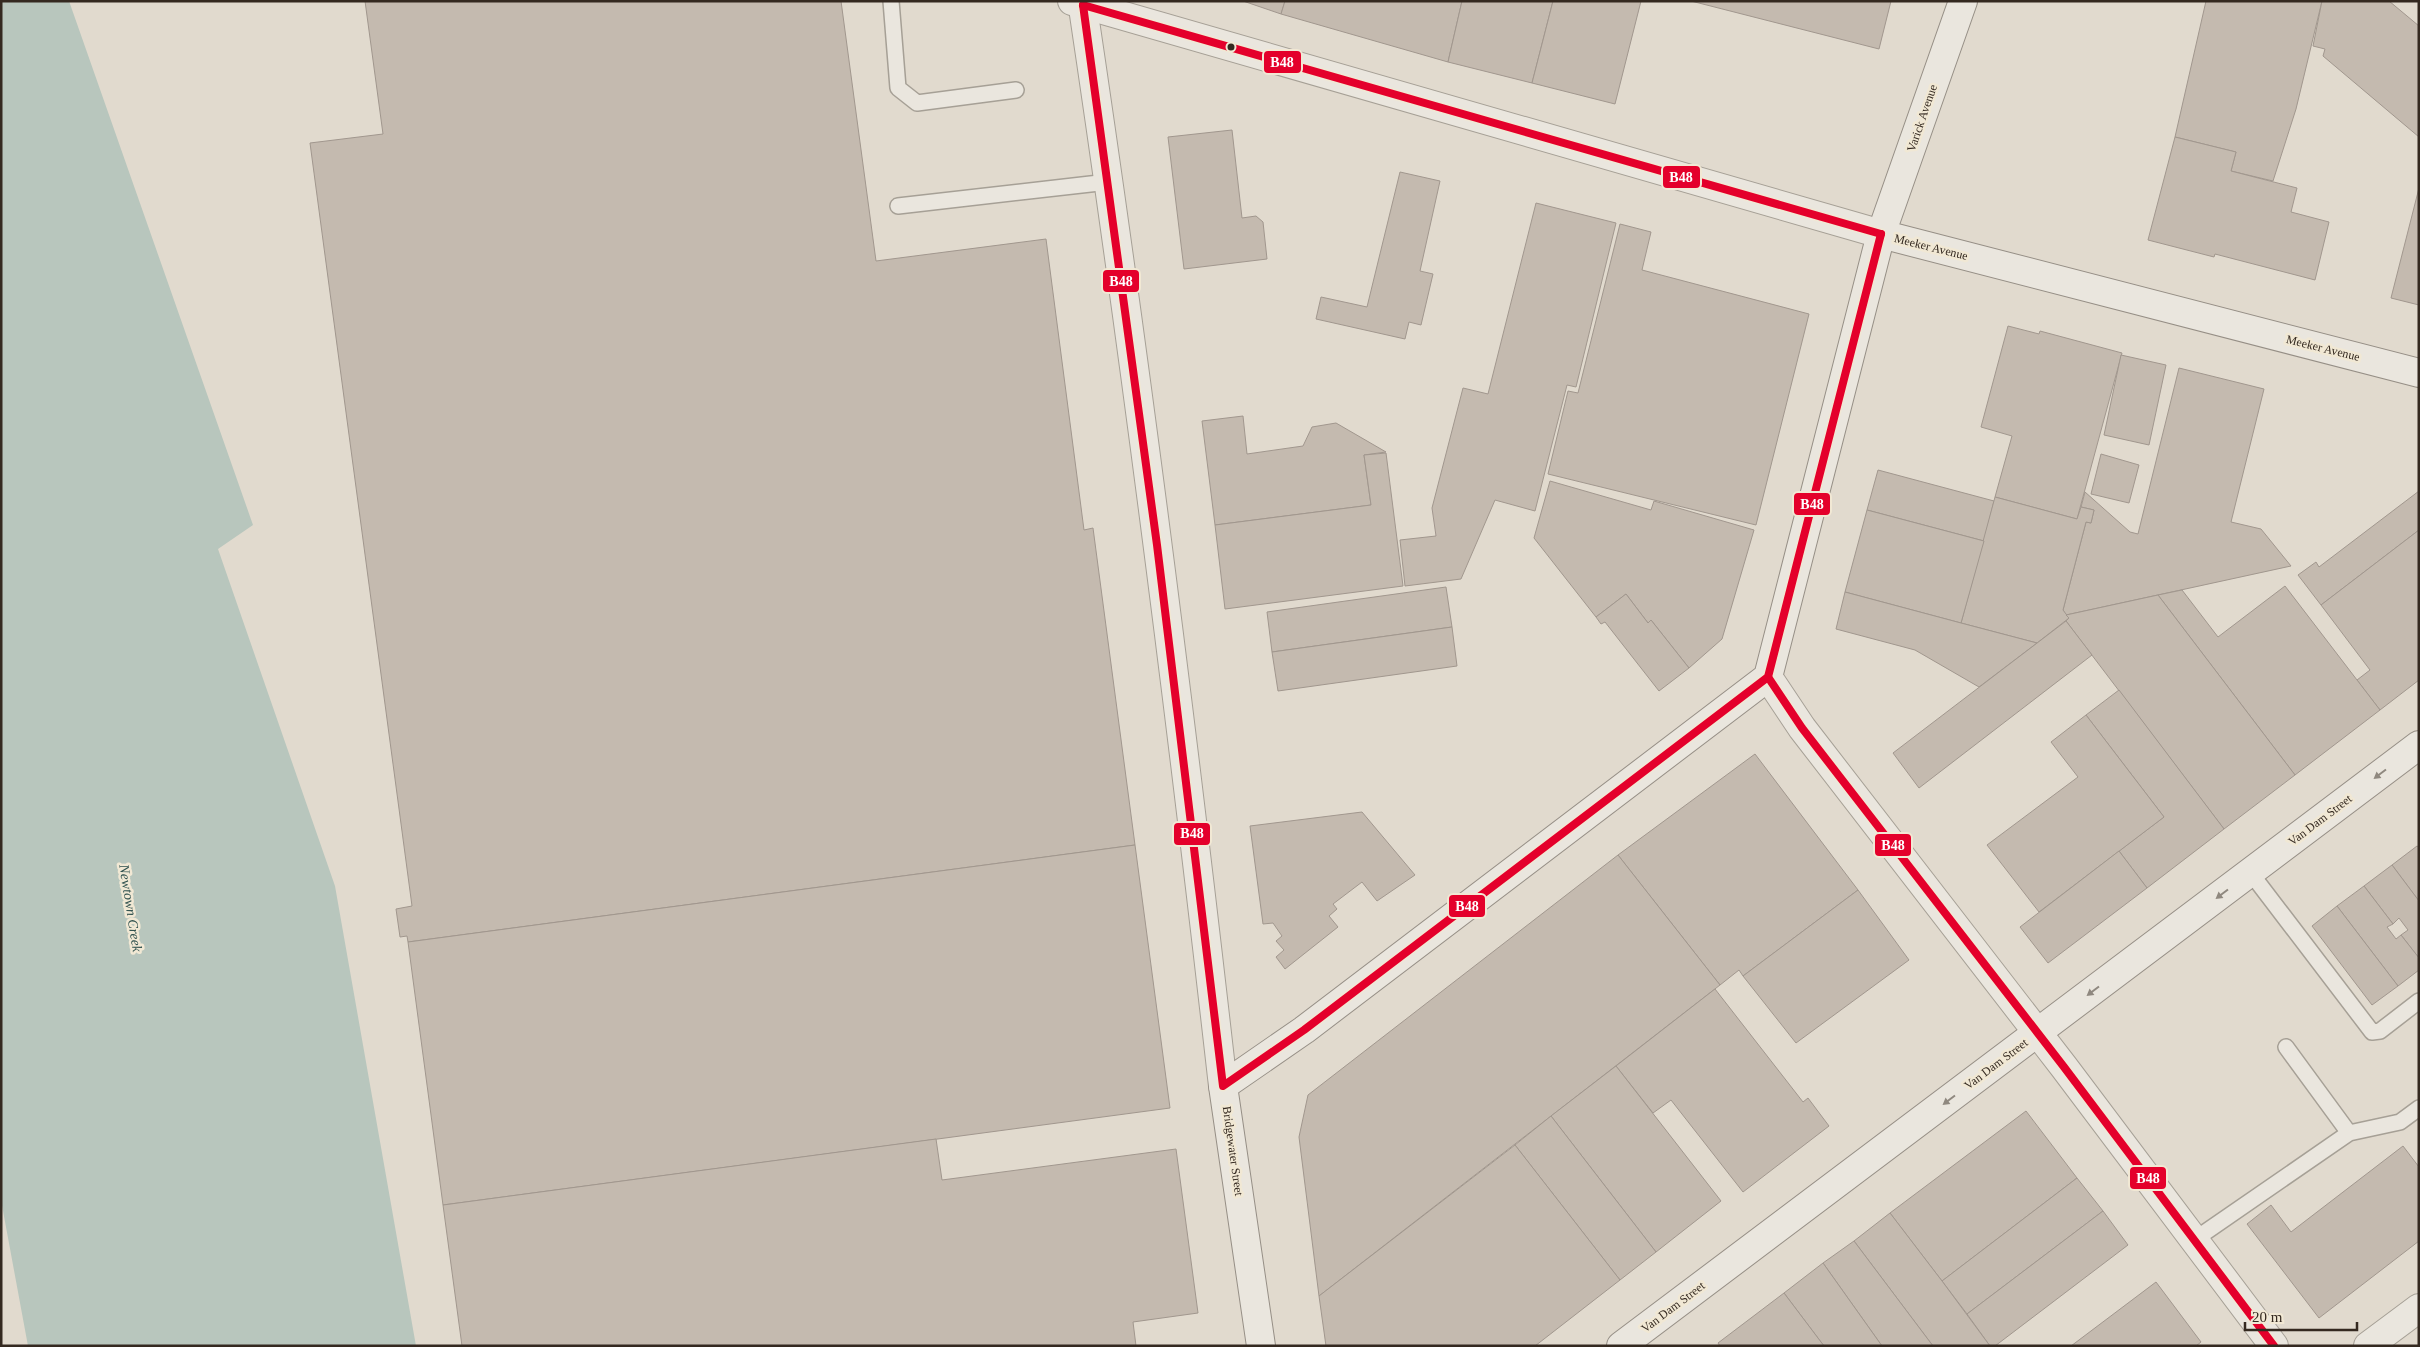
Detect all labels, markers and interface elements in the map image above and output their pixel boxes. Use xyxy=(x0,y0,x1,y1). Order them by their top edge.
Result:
unlabelled marker xyxy=(1226,42,1236,52)
line badge: B48 xyxy=(1263,50,1302,74)
text: B48 xyxy=(1270,55,1294,70)
street label: Varick Avenue xyxy=(1904,83,1940,153)
line badge: B48 xyxy=(1662,165,1701,189)
text: B48 xyxy=(1669,170,1693,185)
street label: Meeker Avenue xyxy=(1893,231,1969,263)
line badge: B48 xyxy=(1102,269,1140,293)
text: B48 xyxy=(1109,274,1133,289)
street label: Meeker Avenue xyxy=(2285,332,2361,364)
line badge: B48 xyxy=(1793,492,1831,516)
text: B48 xyxy=(1800,497,1824,512)
one-way arrow xyxy=(2374,769,2387,780)
street label: Van Dam Street xyxy=(2285,791,2355,848)
line badge: B48 xyxy=(1173,822,1211,846)
text: B48 xyxy=(1180,826,1204,841)
line badge: B48 xyxy=(1874,833,1912,857)
text: B48 xyxy=(1881,838,1905,853)
water label: Newtown Creek xyxy=(116,862,145,954)
one-way arrow xyxy=(2216,888,2229,899)
line badge: B48 xyxy=(1448,894,1486,918)
text: B48 xyxy=(1455,899,1479,914)
one-way arrow xyxy=(2087,986,2100,997)
street label: Van Dam Street xyxy=(1961,1035,2031,1092)
one-way arrow xyxy=(1943,1094,1956,1105)
street label: Bridgewater Street xyxy=(1220,1105,1246,1197)
line badge: B48 xyxy=(2129,1166,2167,1190)
text: B48 xyxy=(2136,1171,2160,1186)
street label: Van Dam Street xyxy=(1638,1278,1708,1335)
scale bar xyxy=(2245,1300,2358,1332)
text: 20 m xyxy=(2252,1309,2283,1325)

